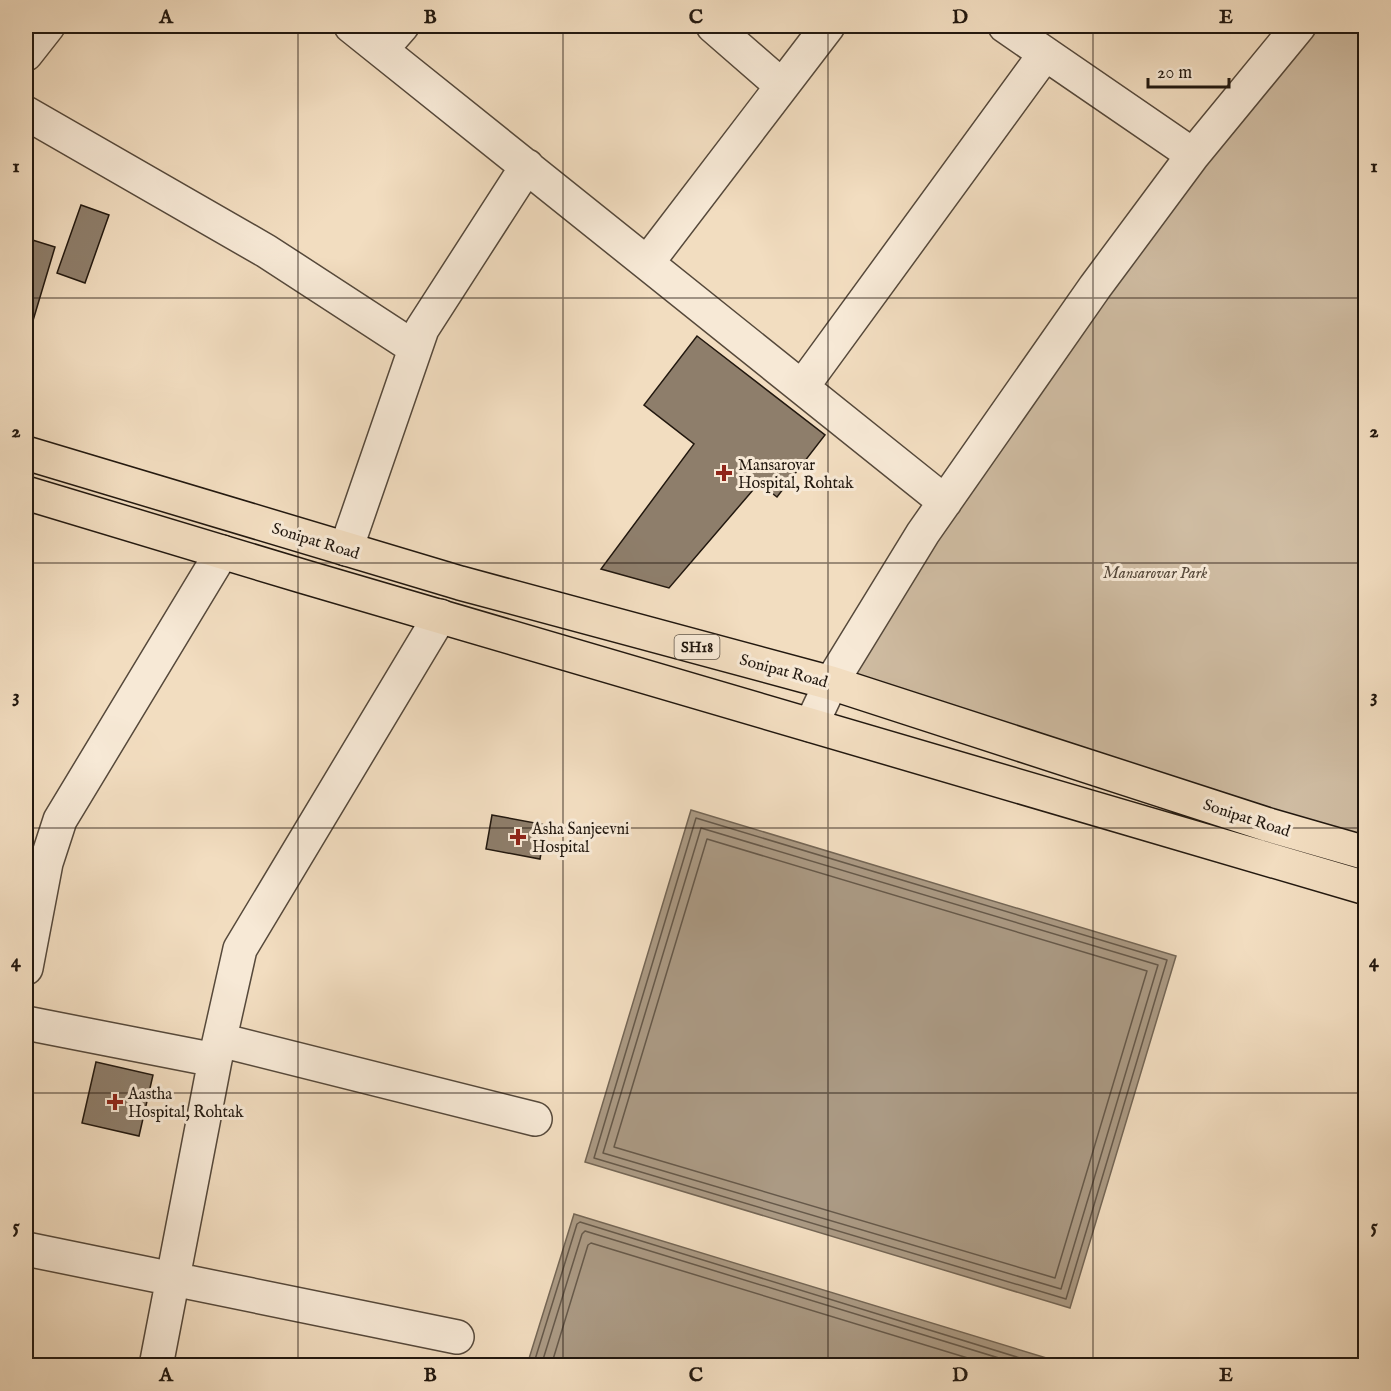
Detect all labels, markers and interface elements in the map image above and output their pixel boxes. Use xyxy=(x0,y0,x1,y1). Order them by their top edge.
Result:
text: A xyxy=(158,5,174,30)
text: B xyxy=(423,5,437,30)
text: C xyxy=(689,5,703,30)
text: D xyxy=(952,5,968,30)
text: E xyxy=(1219,5,1233,30)
scale bar xyxy=(1148,51,1229,89)
text: 20 m xyxy=(1157,62,1192,85)
text: 1 xyxy=(12,154,20,179)
text: 1 xyxy=(1370,154,1378,179)
text: 2 xyxy=(11,419,21,444)
text: 2 xyxy=(1369,419,1379,444)
place label: Mansarovar Hospital, Rohtak xyxy=(738,456,854,494)
marker: Mansarovar Hospital, Rohtak xyxy=(715,464,733,482)
street label: Sonipat Road xyxy=(269,519,362,565)
park label: Mansarovar Park xyxy=(1103,564,1208,584)
road number: SH18 xyxy=(674,635,720,659)
street label: Sonipat Road xyxy=(737,651,830,693)
text: 3 xyxy=(12,684,20,709)
text: 3 xyxy=(1370,684,1378,709)
street label: Sonipat Road xyxy=(1200,795,1293,843)
place label: Asha Sanjeevni Hospital xyxy=(531,820,629,858)
marker: Asha Sanjeevni Hospital xyxy=(509,828,527,846)
text: 4 xyxy=(11,949,22,974)
text: 4 xyxy=(1369,949,1380,974)
place label: Aastha Hospital, Rohtak xyxy=(127,1085,244,1123)
marker: Aastha Hospital, Rohtak xyxy=(106,1093,124,1111)
text: 5 xyxy=(12,1214,20,1239)
text: 5 xyxy=(1370,1214,1378,1239)
text: A xyxy=(158,1363,174,1388)
text: B xyxy=(423,1363,437,1388)
text: C xyxy=(689,1363,703,1388)
text: D xyxy=(952,1363,968,1388)
text: E xyxy=(1219,1363,1233,1388)

